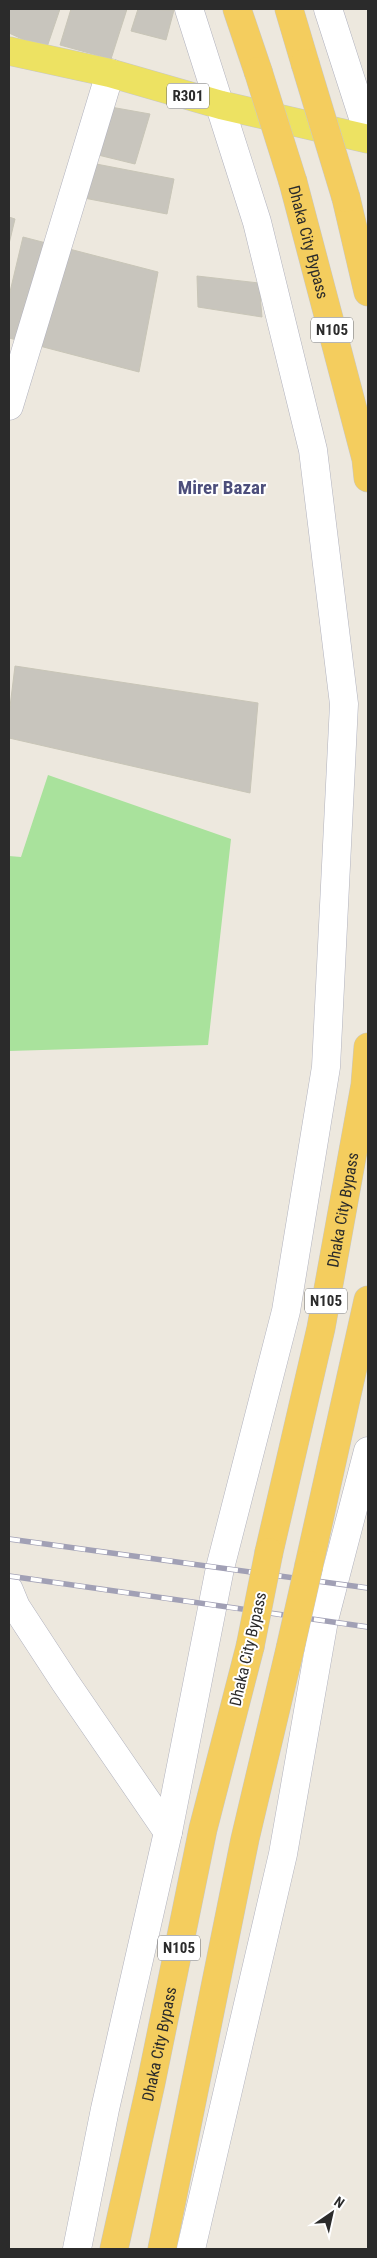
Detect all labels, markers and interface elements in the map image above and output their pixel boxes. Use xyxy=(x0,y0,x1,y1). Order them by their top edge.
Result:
road number: R301 xyxy=(167,84,209,108)
street label: Dhaka City Bypass xyxy=(285,183,333,301)
road number: N105 xyxy=(311,318,353,342)
district label: Mirer Bazar xyxy=(178,476,266,499)
street label: Dhaka City Bypass xyxy=(323,1151,362,1269)
road number: N105 xyxy=(305,1288,347,1314)
street label: Dhaka City Bypass xyxy=(226,1590,270,1708)
road number: N105 xyxy=(158,1936,200,1960)
street label: Dhaka City Bypass xyxy=(138,1985,180,2103)
north arrow xyxy=(307,2188,357,2238)
text: N xyxy=(331,2193,347,2211)

